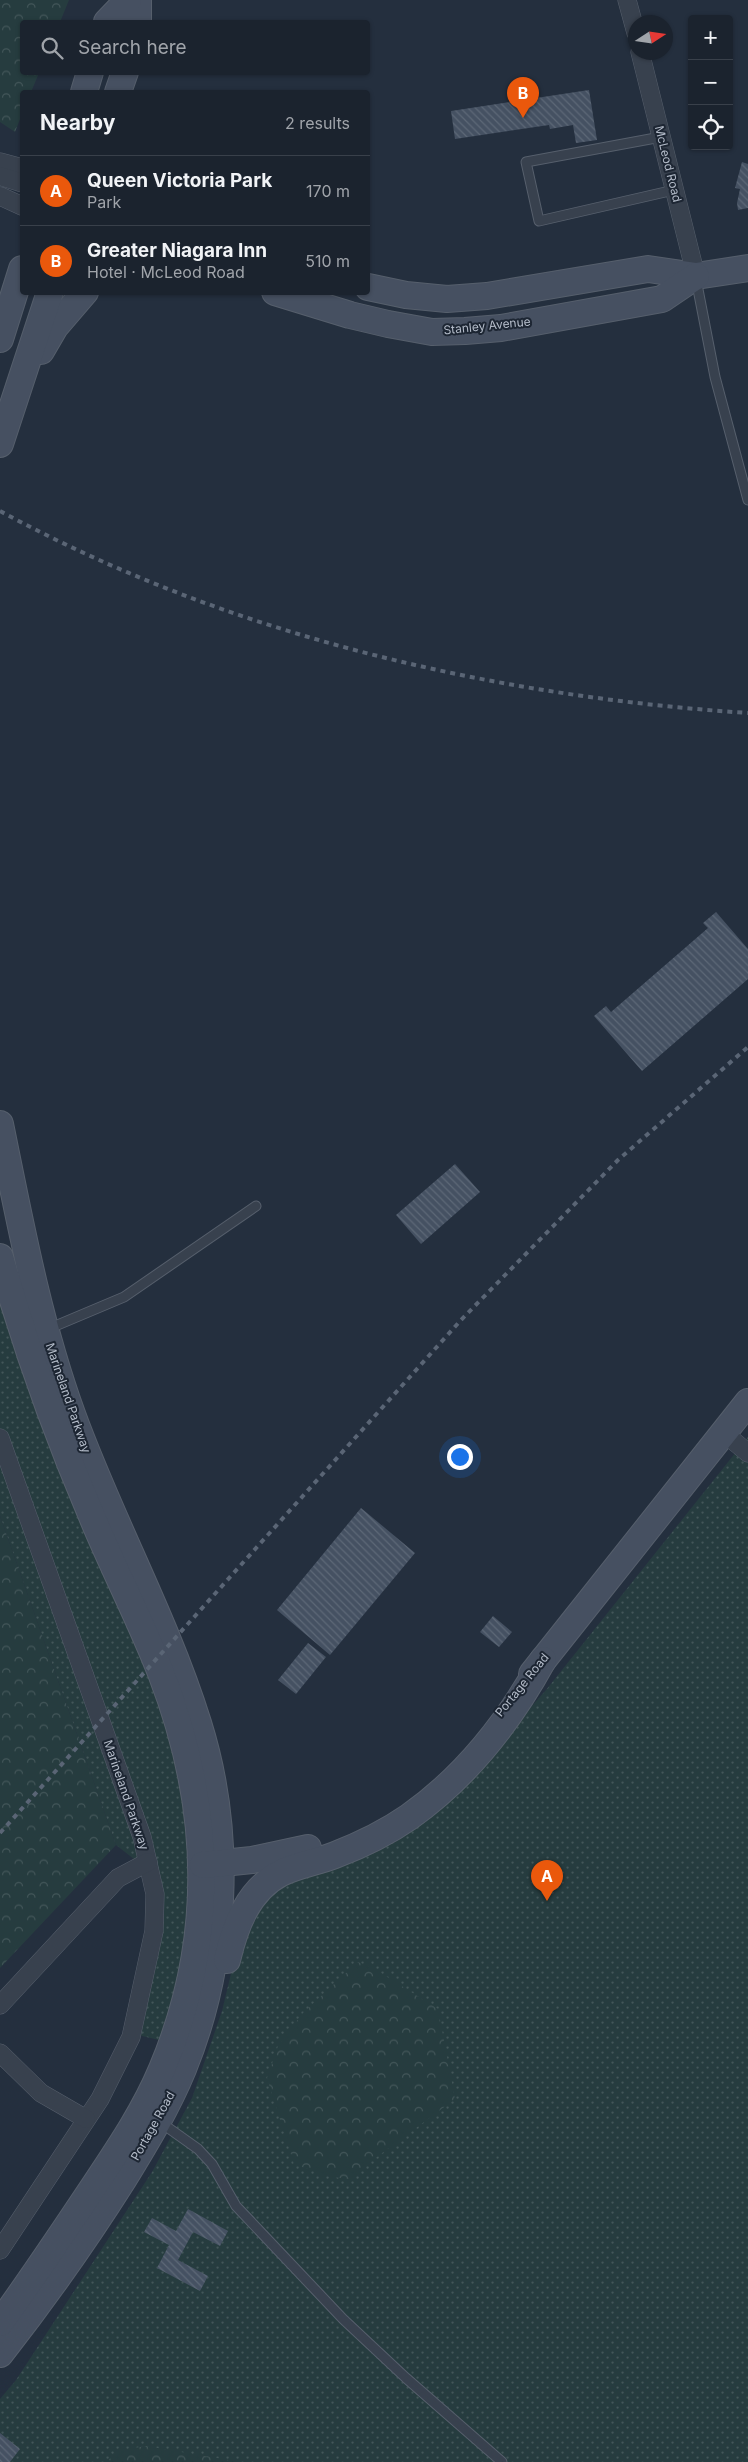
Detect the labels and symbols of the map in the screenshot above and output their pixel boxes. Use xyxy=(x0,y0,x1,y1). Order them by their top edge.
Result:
north arrow xyxy=(628,15,673,60)
pin: B xyxy=(507,77,539,118)
street label: McLeod Road xyxy=(652,124,685,204)
street label: Stanley Avenue xyxy=(443,313,531,338)
street label: Marineland Parkway xyxy=(43,1341,94,1455)
your location xyxy=(447,1444,473,1470)
street label: Portage Road xyxy=(492,1650,552,1719)
street label: Marineland Parkway xyxy=(101,1738,152,1852)
pin: A xyxy=(531,1860,563,1901)
street label: Portage Road xyxy=(127,2088,178,2163)

